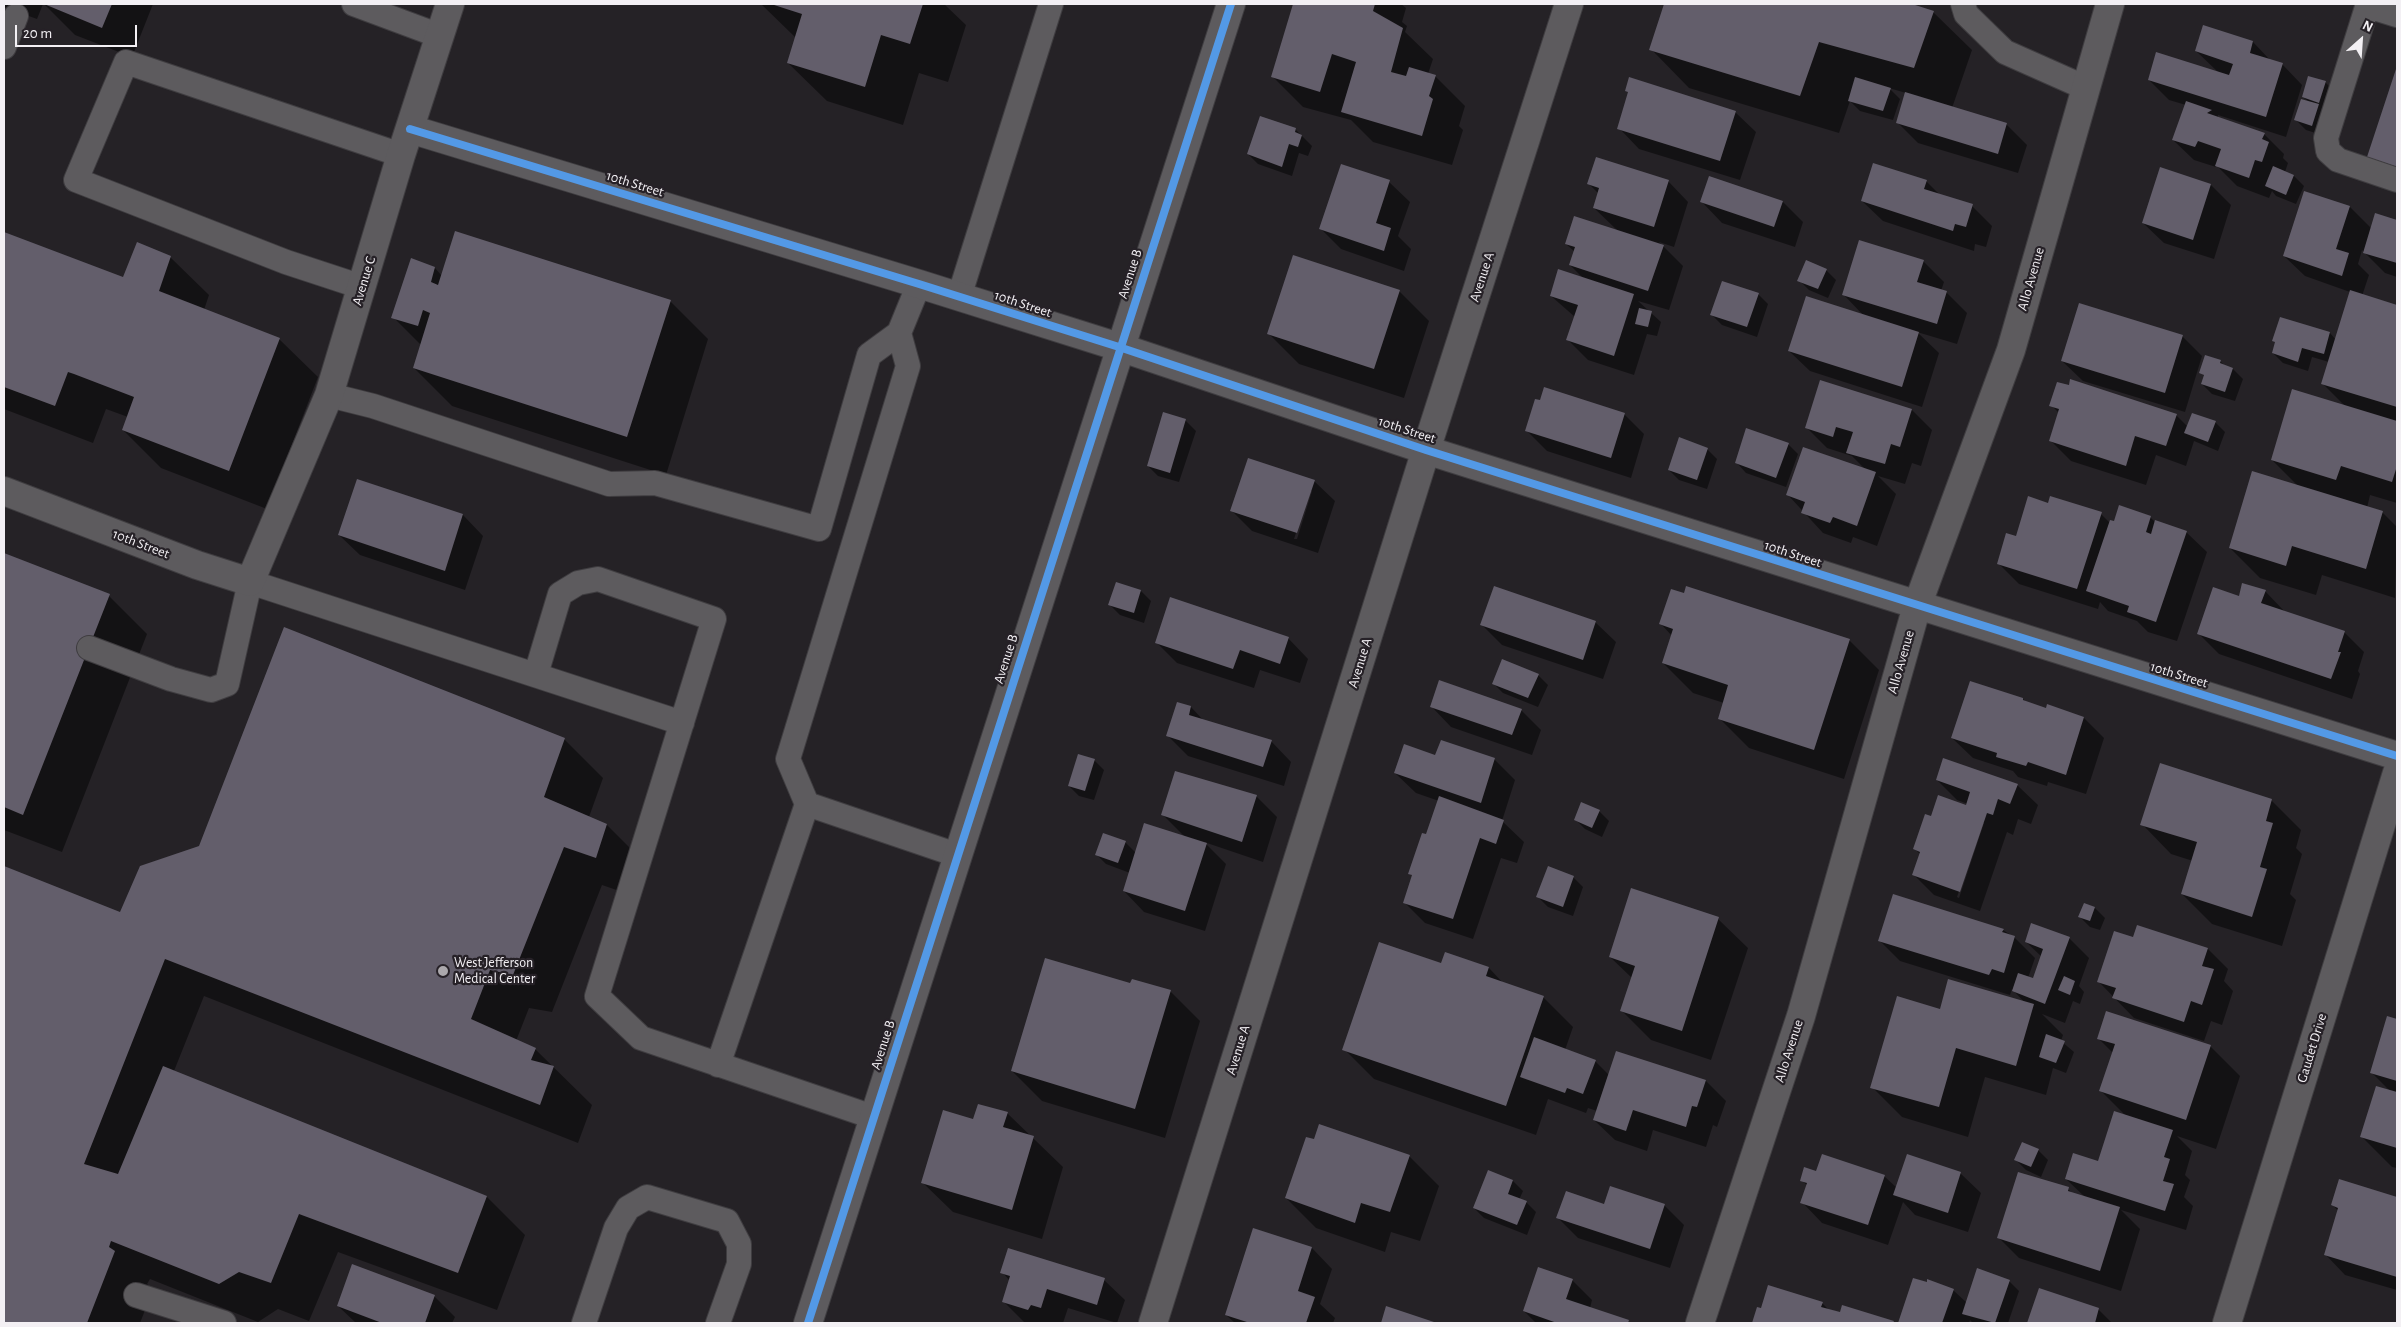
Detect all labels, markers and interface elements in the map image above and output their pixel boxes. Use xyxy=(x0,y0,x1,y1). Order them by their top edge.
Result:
scale bar xyxy=(18,15,140,47)
north arrow xyxy=(2336,15,2386,65)
text: N xyxy=(2360,18,2375,35)
text: 20 m xyxy=(23,26,52,41)
street label: 10th Street xyxy=(604,167,666,201)
street label: Allo Avenue xyxy=(2014,245,2048,313)
street label: Avenue B xyxy=(1114,247,1146,301)
street label: Avenue A xyxy=(1466,250,1498,304)
street label: Avenue C xyxy=(349,254,379,308)
street label: 10th Street xyxy=(992,287,1054,321)
street label: 10th Street xyxy=(1376,413,1438,447)
street label: 10th Street xyxy=(110,526,172,562)
street label: 10th Street xyxy=(1762,537,1824,571)
street label: Allo Avenue xyxy=(1884,628,1918,696)
street label: Avenue B xyxy=(990,632,1022,686)
street label: Avenue A xyxy=(1344,636,1376,690)
street label: 10th Street xyxy=(2148,658,2210,692)
place label: West Jefferson Medical Center xyxy=(454,955,535,988)
marker: West Jefferson Medical Center xyxy=(436,964,450,978)
street label: Gaudet Drive xyxy=(2294,1011,2330,1085)
street label: Allo Avenue xyxy=(1771,1017,1807,1085)
street label: Avenue B xyxy=(867,1018,899,1072)
street label: Avenue A xyxy=(1222,1023,1254,1077)

